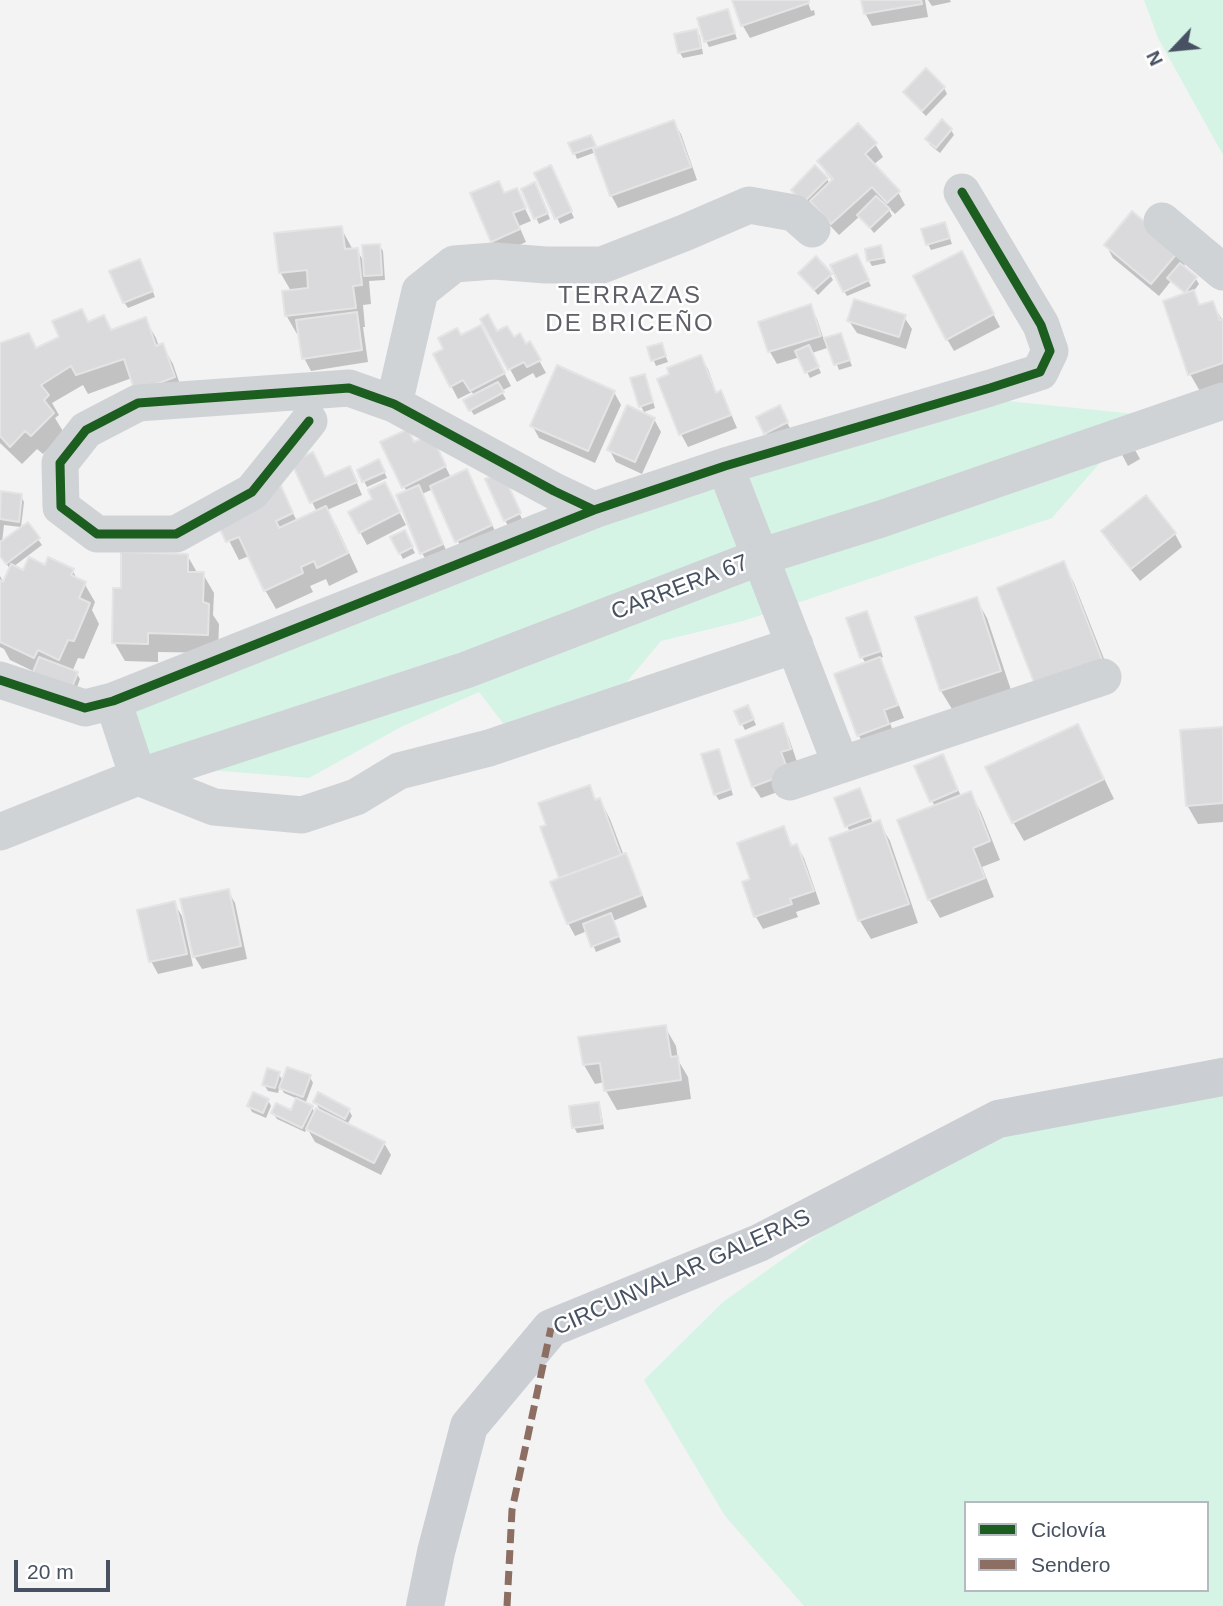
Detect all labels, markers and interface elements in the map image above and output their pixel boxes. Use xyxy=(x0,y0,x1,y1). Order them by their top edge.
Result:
north arrow xyxy=(1139,14,1209,84)
text: N xyxy=(1142,48,1167,69)
district label: TERRAZAS DE BRICEÑO xyxy=(547,282,713,338)
street label: CARRERA 67 xyxy=(608,549,752,627)
street label: CIRCUNVALAR GALERAS xyxy=(549,1204,815,1342)
legend xyxy=(964,1501,1209,1592)
text: Ciclovía xyxy=(1031,1518,1106,1541)
scale bar xyxy=(18,1546,114,1590)
text: Sendero xyxy=(1031,1553,1110,1576)
text: 20 m xyxy=(27,1560,74,1583)

